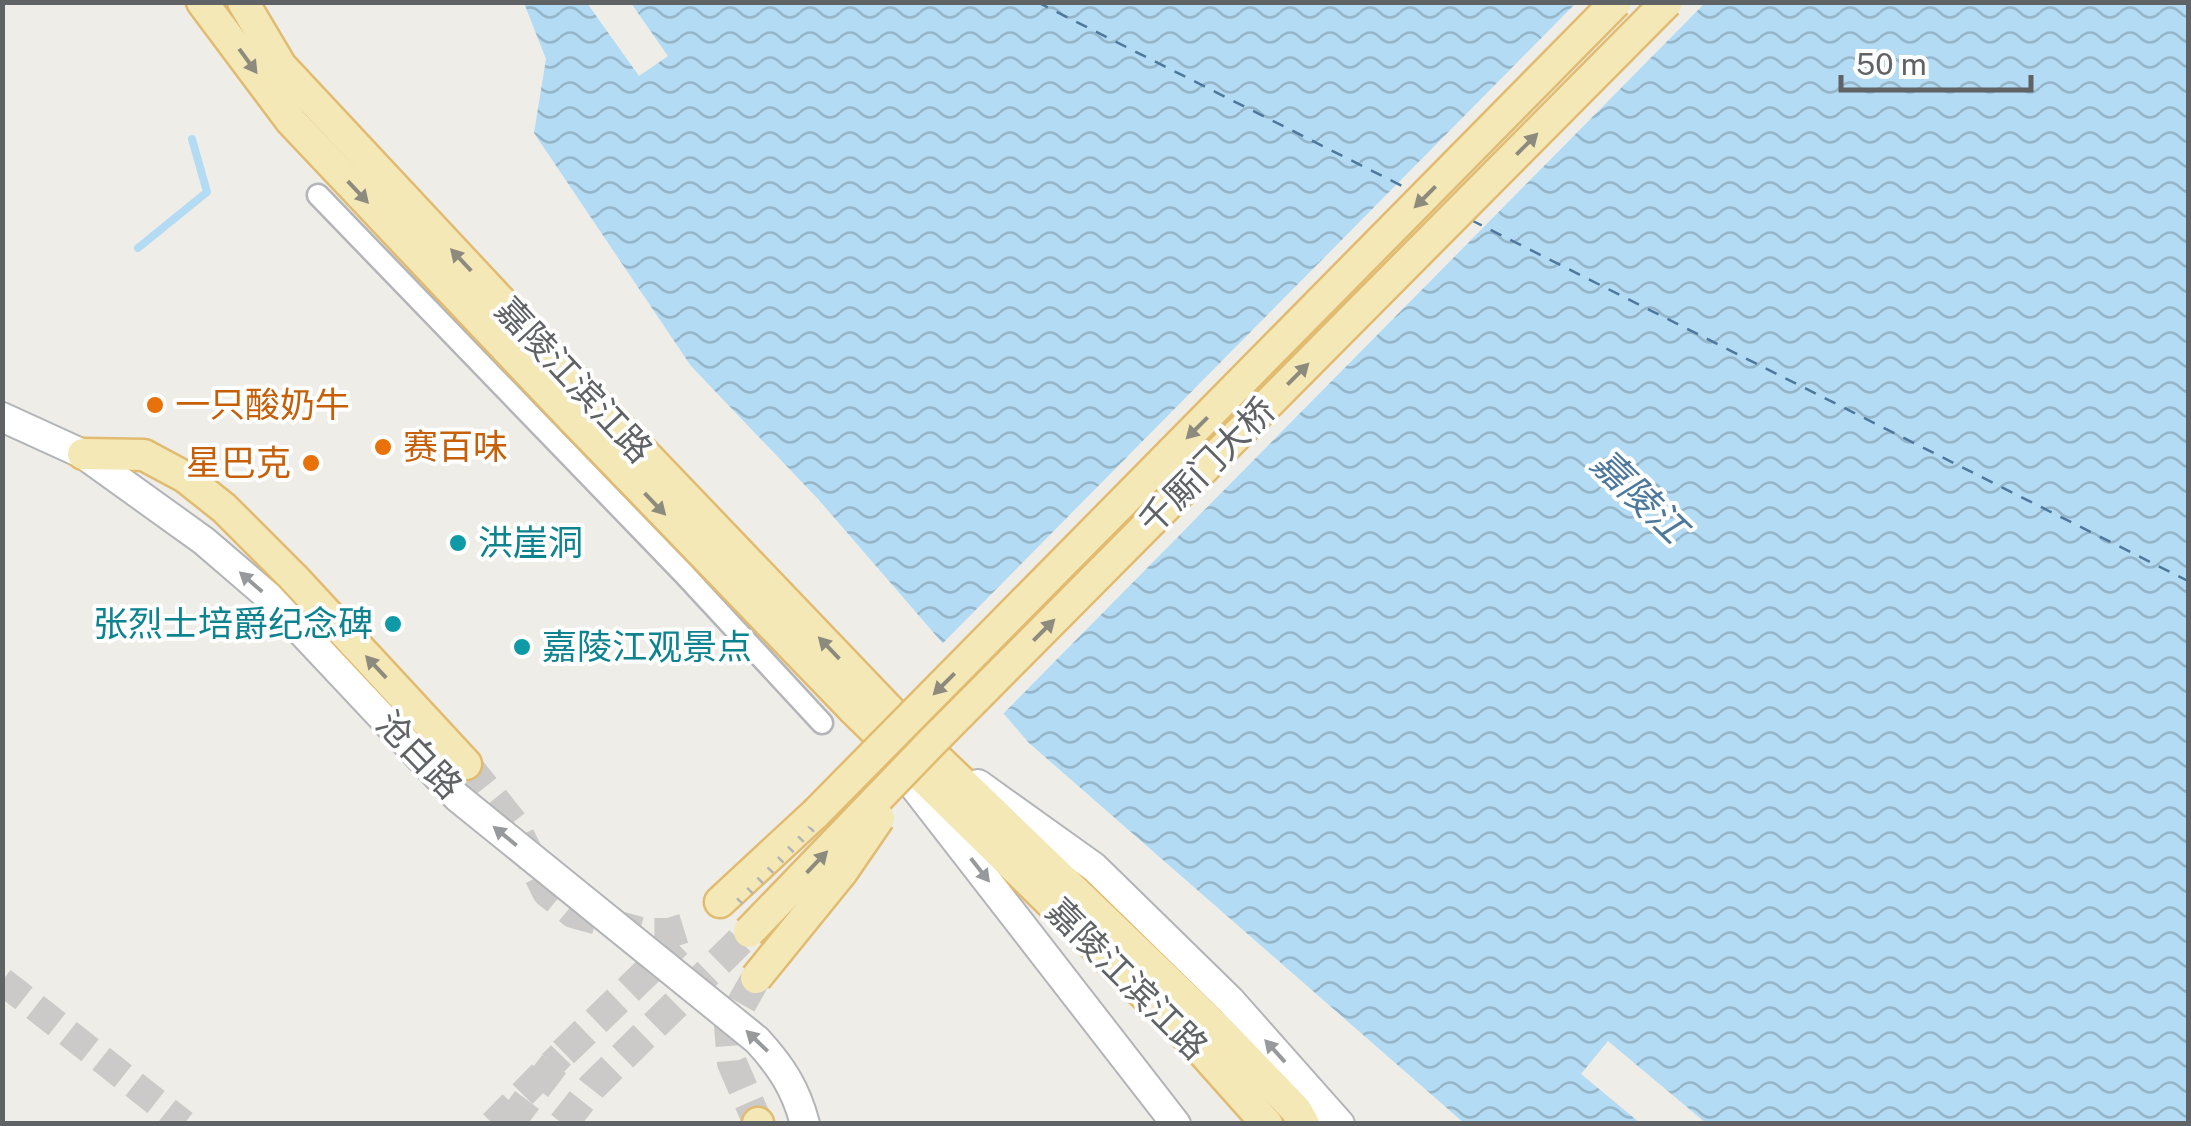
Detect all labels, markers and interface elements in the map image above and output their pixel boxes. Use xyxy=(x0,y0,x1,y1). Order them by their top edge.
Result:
scale bar xyxy=(1841,30,2031,92)
text: 50 m xyxy=(1856,46,1927,82)
one-way arrow xyxy=(237,48,257,74)
one-way arrow xyxy=(1514,132,1538,156)
one-way arrow xyxy=(346,180,369,204)
one-way arrow xyxy=(1413,184,1437,208)
one-way arrow xyxy=(450,248,473,272)
street label: 嘉陵江滨江路 xyxy=(488,289,661,470)
one-way arrow xyxy=(1285,363,1309,387)
place label: 一只酸奶牛 xyxy=(175,384,350,425)
street label: 千厮门大桥 xyxy=(1130,389,1283,542)
marker: 一只酸奶牛 xyxy=(144,394,166,416)
one-way arrow xyxy=(1185,416,1209,440)
place label: 赛百味 xyxy=(403,426,508,467)
marker: 赛百味 xyxy=(372,436,394,458)
water label: 嘉陵江 xyxy=(1583,440,1699,554)
place label: 星巴克 xyxy=(186,442,291,483)
marker: 星巴克 xyxy=(300,452,322,474)
one-way arrow xyxy=(642,491,666,515)
place label: 洪崖洞 xyxy=(478,522,583,563)
marker: 洪崖洞 xyxy=(447,532,469,554)
one-way arrow xyxy=(239,571,264,593)
place label: 张烈士培爵纪念碑 xyxy=(93,603,373,644)
marker: 张烈士培爵纪念碑 xyxy=(382,613,404,635)
one-way arrow xyxy=(1032,618,1055,642)
place label: 嘉陵江观景点 xyxy=(542,626,752,667)
marker: 嘉陵江观景点 xyxy=(511,636,533,658)
one-way arrow xyxy=(818,636,842,660)
one-way arrow xyxy=(365,655,388,679)
one-way arrow xyxy=(933,672,956,696)
street label: 沧白路 xyxy=(368,703,471,807)
one-way arrow xyxy=(493,826,518,847)
one-way arrow xyxy=(805,851,828,875)
one-way arrow xyxy=(969,857,990,883)
street label: 嘉陵江滨江路 xyxy=(1039,890,1216,1067)
one-way arrow xyxy=(745,1030,769,1053)
one-way arrow xyxy=(1265,1039,1287,1064)

